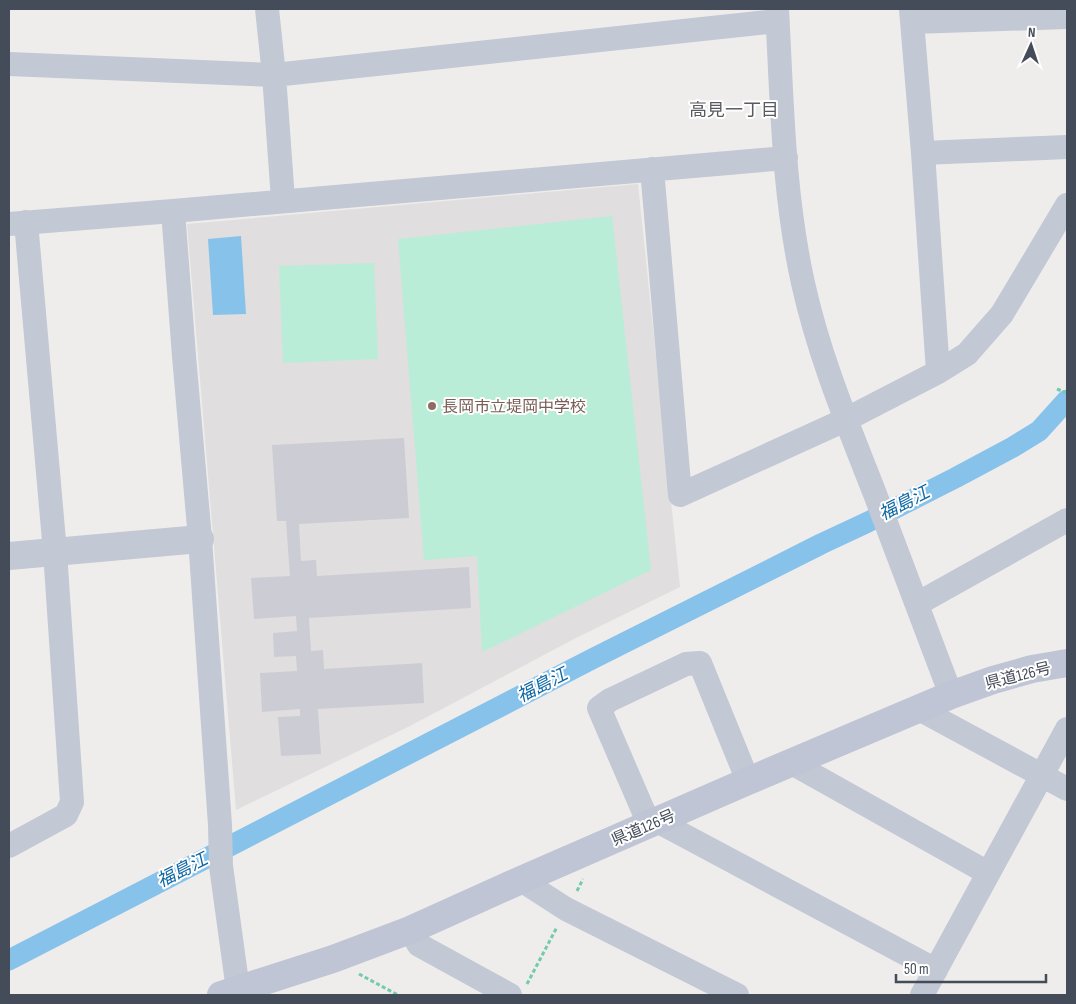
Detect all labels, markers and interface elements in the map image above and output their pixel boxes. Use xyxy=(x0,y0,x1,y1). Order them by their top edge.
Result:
north arrow xyxy=(1006,20,1056,70)
text: N xyxy=(1027,24,1036,41)
district label: 高見一丁目 xyxy=(689,100,779,121)
place label: 長岡市立堤岡中学校 xyxy=(442,398,586,417)
marker: 長岡市立堤岡中学校 xyxy=(426,400,438,412)
water label: 福島江 xyxy=(875,481,935,525)
street label: 県道126号 xyxy=(983,659,1053,694)
water label: 福島江 xyxy=(513,663,573,707)
street label: 県道126号 xyxy=(609,806,678,850)
water label: 福島江 xyxy=(153,848,213,892)
scale bar xyxy=(896,952,1046,984)
text: 50 m xyxy=(904,960,929,979)

